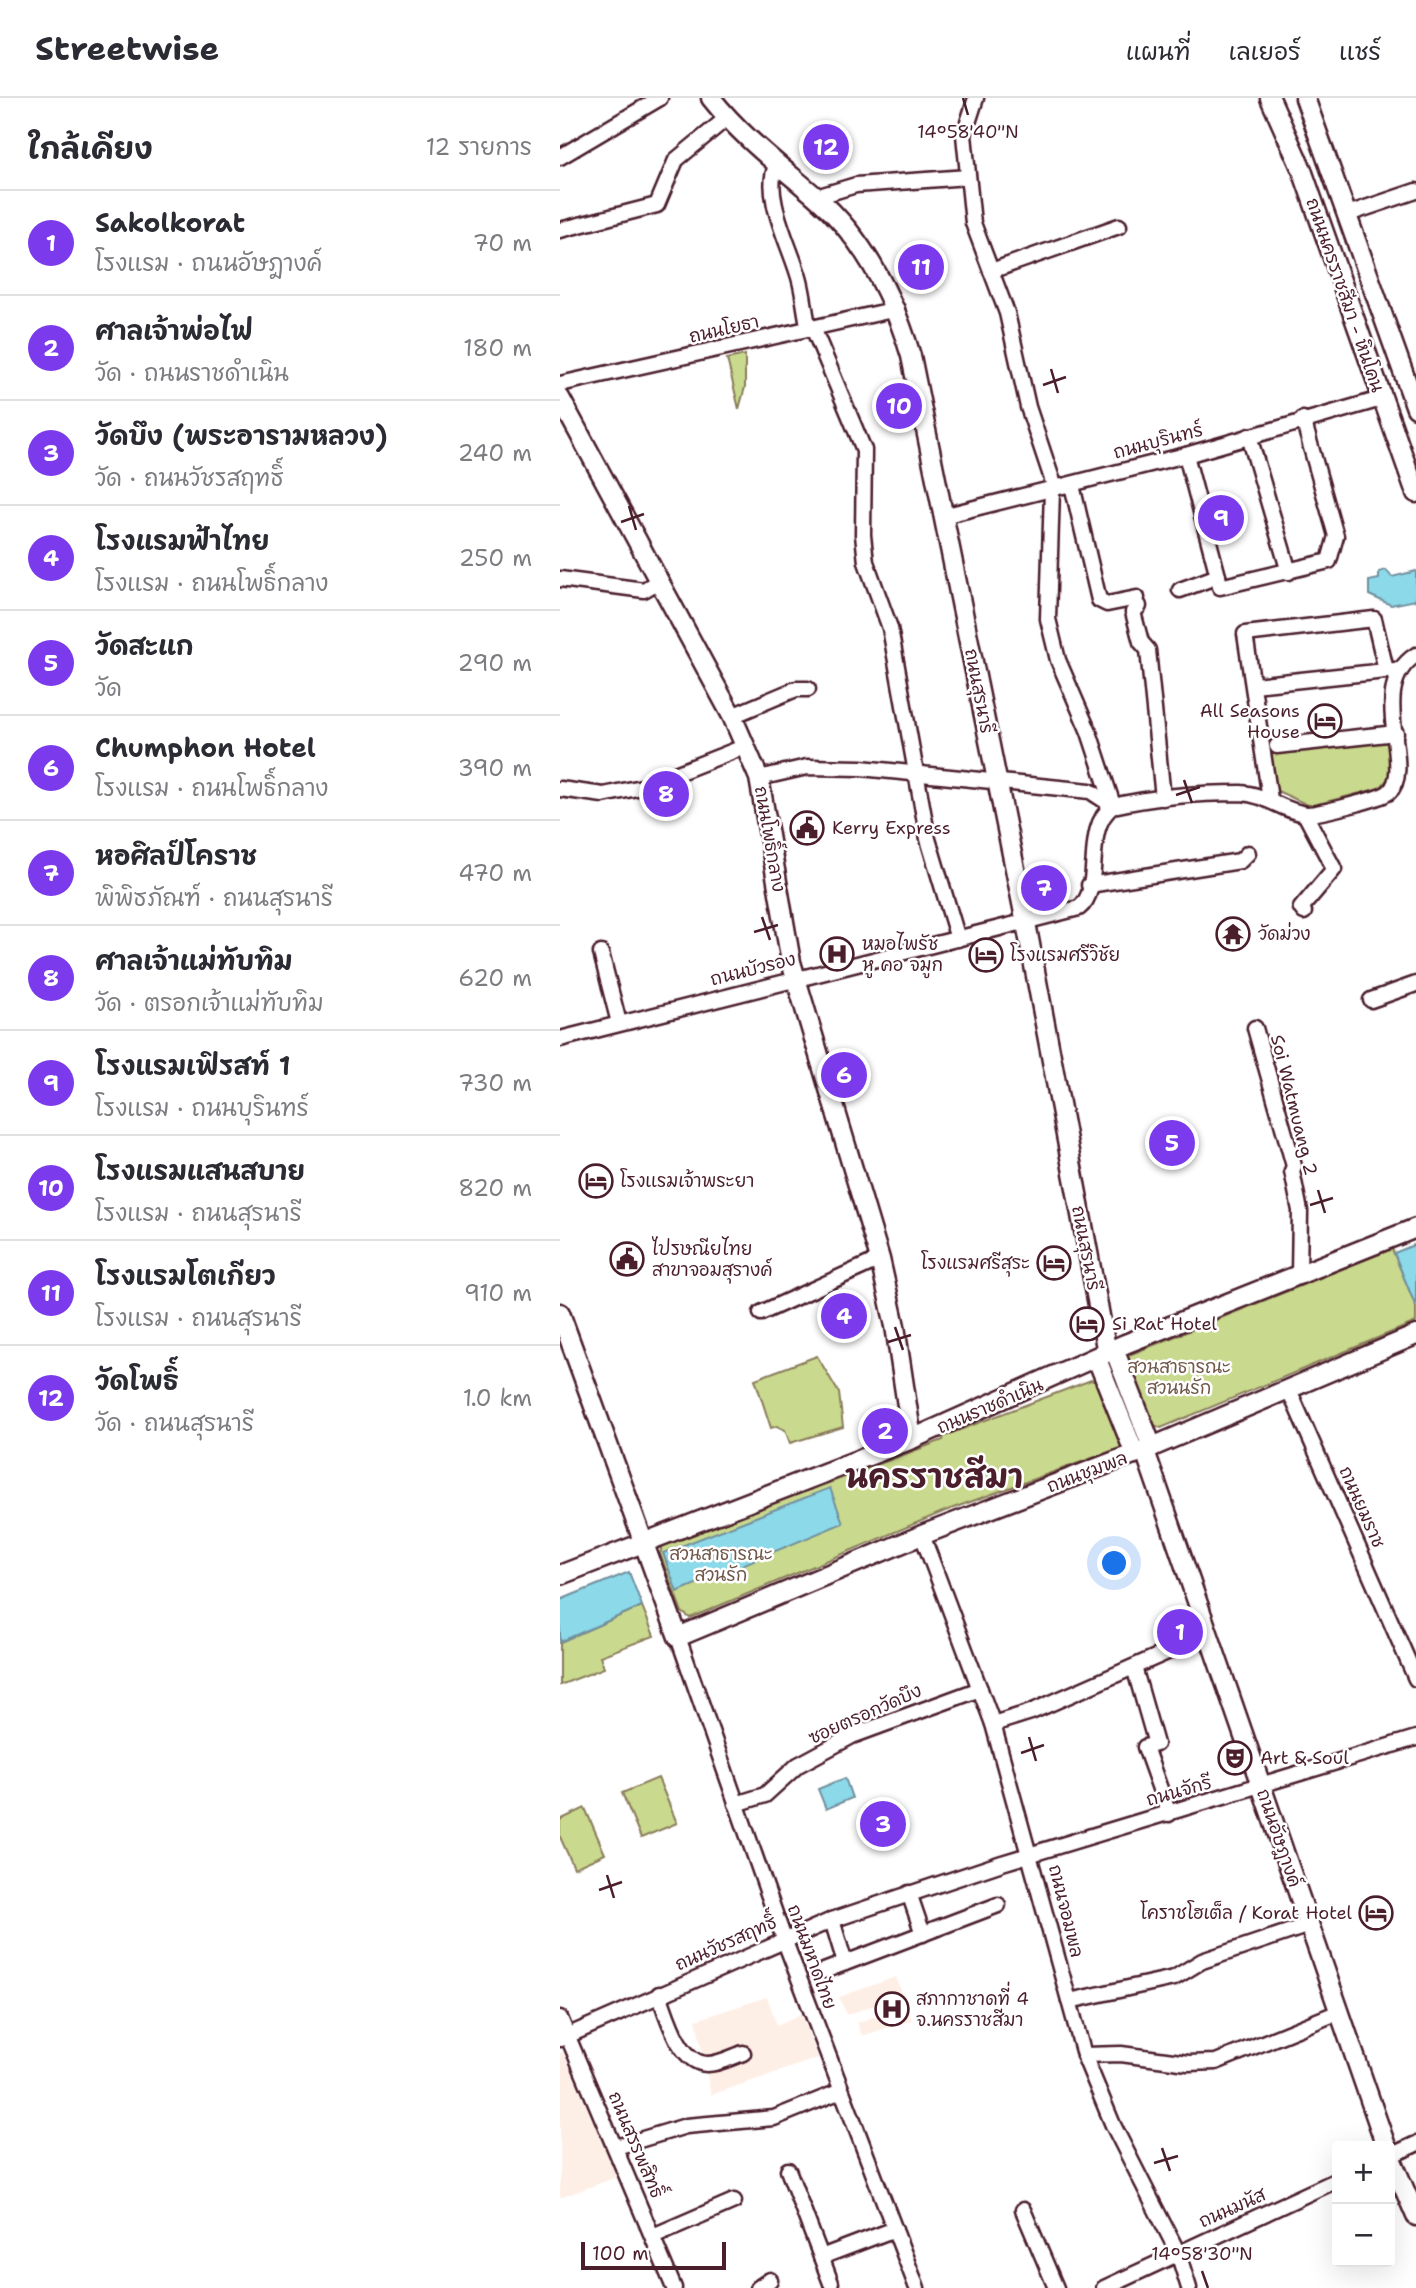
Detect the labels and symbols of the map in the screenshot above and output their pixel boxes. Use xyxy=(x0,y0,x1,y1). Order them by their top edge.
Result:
text: 14°58'40"N xyxy=(917,120,1019,144)
pin: 12 xyxy=(803,121,849,173)
street label: ถนนนครราชสีมา - หินโคน xyxy=(1300,194,1391,395)
pin: 11 xyxy=(898,241,944,293)
street label: ถนนโยธา xyxy=(686,308,761,349)
pin: 10 xyxy=(876,380,922,432)
street label: ถนนบุรินทร์ xyxy=(1110,416,1207,466)
pin: 9 xyxy=(1198,492,1244,544)
street label: ถนนสุรนารี xyxy=(957,646,999,736)
place label: All Seasons House xyxy=(1200,699,1300,744)
hotel icon: All Seasons House xyxy=(1306,702,1344,740)
pin: 8 xyxy=(643,768,689,820)
street label: ถนนโพธิ์กลาง xyxy=(749,783,796,894)
public building icon: Kerry Express xyxy=(788,809,826,847)
place label: Kerry Express xyxy=(832,816,951,840)
pin: 7 xyxy=(1021,862,1067,914)
temple icon: วัดม่วง xyxy=(1214,915,1252,953)
place label: วัดม่วง xyxy=(1258,922,1311,946)
place label: หมอไพรัช หู คอ จมูก xyxy=(862,931,943,979)
hospital icon: หมอไพรัช หู คอ จมูก xyxy=(818,935,856,973)
hotel icon: โรงแรมศรีวิชัย xyxy=(967,936,1005,974)
place label: โรงแรมศรีวิชัย xyxy=(1010,942,1120,967)
street label: ถนนบัวรอง xyxy=(708,947,798,991)
street label: Soi Watmuang 2 xyxy=(1265,1032,1323,1178)
pin: 6 xyxy=(821,1049,867,1101)
pin: 5 xyxy=(1149,1117,1195,1169)
hotel icon: โรงแรมเจ้าพระยา xyxy=(577,1162,615,1200)
place label: โรงแรมเจ้าพระยา xyxy=(620,1168,754,1193)
street label: ถนนสุรนารี xyxy=(1064,1203,1106,1293)
place label: ไปรษณียไทย สาขาจอมสุรางค์ xyxy=(651,1236,773,1284)
public building icon: ไปรษณียไทย สาขาจอมสุรางค์ xyxy=(608,1240,646,1278)
hotel icon: โรงแรมศรีสุระ xyxy=(1035,1244,1073,1282)
place label: โรงแรมศรีสุระ xyxy=(921,1250,1030,1277)
pin: 4 xyxy=(821,1290,867,1342)
hotel icon: Si Rat Hotel xyxy=(1068,1305,1106,1343)
place label: Si Rat Hotel xyxy=(1112,1312,1217,1336)
park label: สวนสาธารณะ สวนนรัก xyxy=(1127,1355,1231,1400)
street label: ถนนราชดำเนิน xyxy=(933,1373,1047,1439)
pin: 2 xyxy=(862,1405,908,1457)
street label: ถนนชุมพล xyxy=(1043,1446,1131,1500)
district label: นครราชสีมา xyxy=(845,1455,1023,1498)
street label: ถนนยมราช xyxy=(1333,1463,1391,1551)
park label: สวนสาธารณะ สวนรัก xyxy=(669,1542,773,1587)
your location xyxy=(1097,1546,1131,1580)
pin: 1 xyxy=(1157,1606,1203,1658)
street label: ซอยตรอกวัดบึง xyxy=(805,1678,925,1750)
theatre icon: Art & Soul xyxy=(1216,1739,1254,1777)
place label: Art & Soul xyxy=(1260,1746,1349,1770)
street label: ถนนจักรี xyxy=(1143,1770,1215,1812)
street label: ถนนอัษฎางค์ xyxy=(1251,1785,1308,1890)
pin: 3 xyxy=(860,1798,906,1850)
street label: ถนนจอมพล xyxy=(1043,1862,1089,1960)
hotel icon: โคราชโฮเต็ล / Korat Hotel xyxy=(1357,1894,1395,1932)
place label: โคราชโฮเต็ล / Korat Hotel xyxy=(1140,1900,1353,1925)
street label: ถนนมหาดไทย xyxy=(782,1901,843,2013)
street label: ถนนวัชรสฤทธิ์ xyxy=(669,1905,781,1976)
place label: สภากาชาดที่ 4 จ.นครราชสีมา xyxy=(916,1981,1029,2032)
hospital icon: สภากาชาดที่ 4 จ.นครราชสีมา xyxy=(873,1990,911,2028)
street label: ถนนสรรพสิทธิ์ xyxy=(603,2086,674,2202)
street label: ถนนมนัส xyxy=(1195,2182,1271,2233)
scale bar xyxy=(581,2239,726,2271)
text: 14°58'30"N xyxy=(1151,2242,1253,2266)

